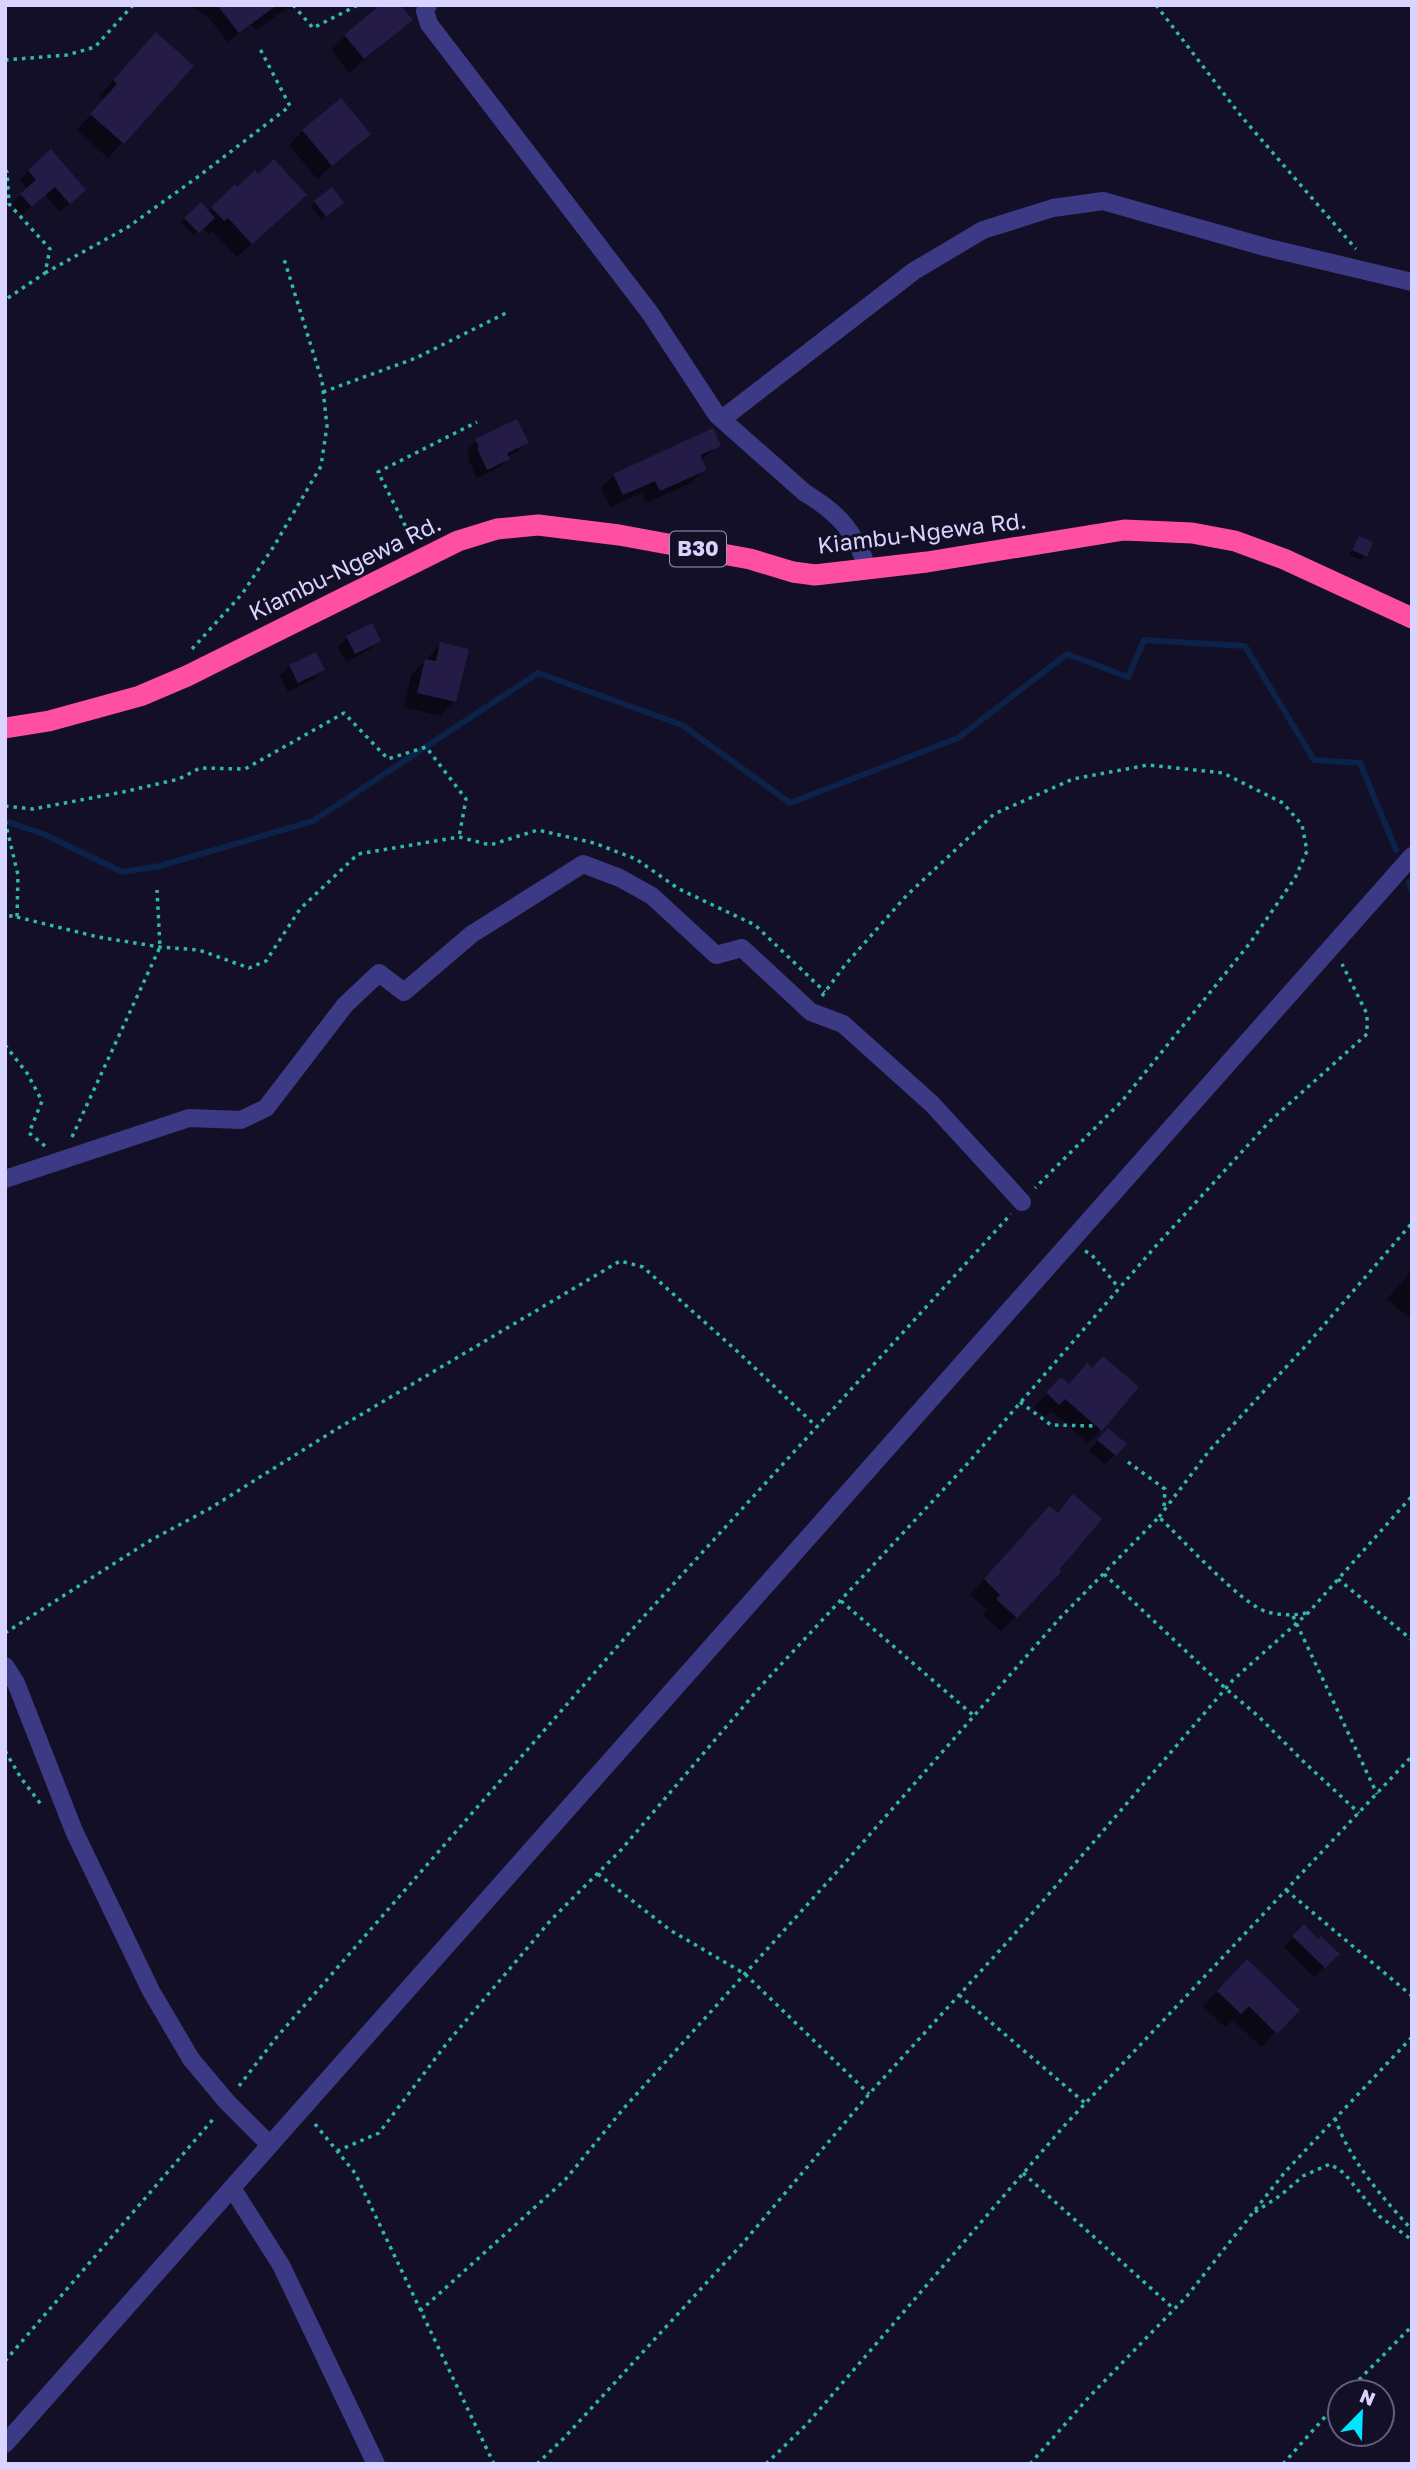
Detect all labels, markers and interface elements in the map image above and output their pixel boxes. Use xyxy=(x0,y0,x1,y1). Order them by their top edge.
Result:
street label: Kiambu-Ngewa Rd. xyxy=(816,505,1028,559)
street label: Kiambu-Ngewa Rd. xyxy=(244,508,445,626)
road number: B30 xyxy=(670,532,726,566)
north arrow xyxy=(1326,2378,1396,2448)
text: N xyxy=(1357,2383,1379,2410)

